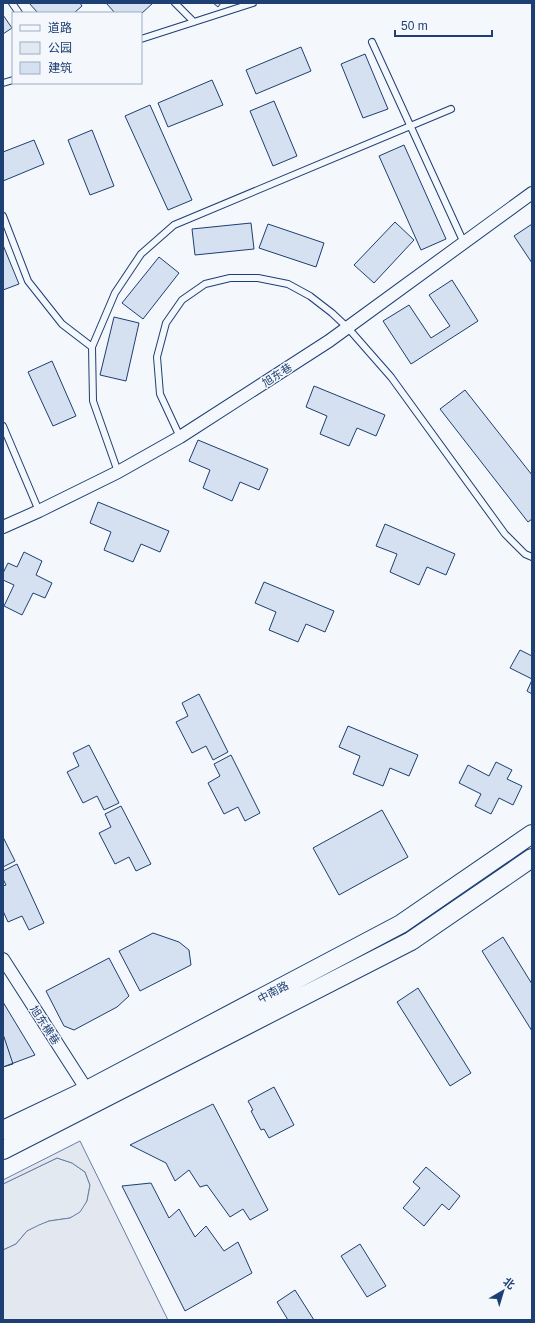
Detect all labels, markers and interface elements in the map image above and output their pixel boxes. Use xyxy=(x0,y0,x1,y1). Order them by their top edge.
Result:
legend xyxy=(12,12,142,84)
scale bar xyxy=(395,12,492,38)
text: 50 m xyxy=(401,19,428,33)
text: 道路 xyxy=(48,21,72,35)
text: 公园 xyxy=(48,41,72,55)
text: 建筑 xyxy=(48,61,72,75)
street label: 旭东巷 xyxy=(260,361,294,389)
street label: 中南路 xyxy=(256,979,290,1005)
street label: 旭东横巷 xyxy=(28,1003,62,1047)
north arrow xyxy=(483,1271,523,1311)
text: 北 xyxy=(501,1275,517,1291)

